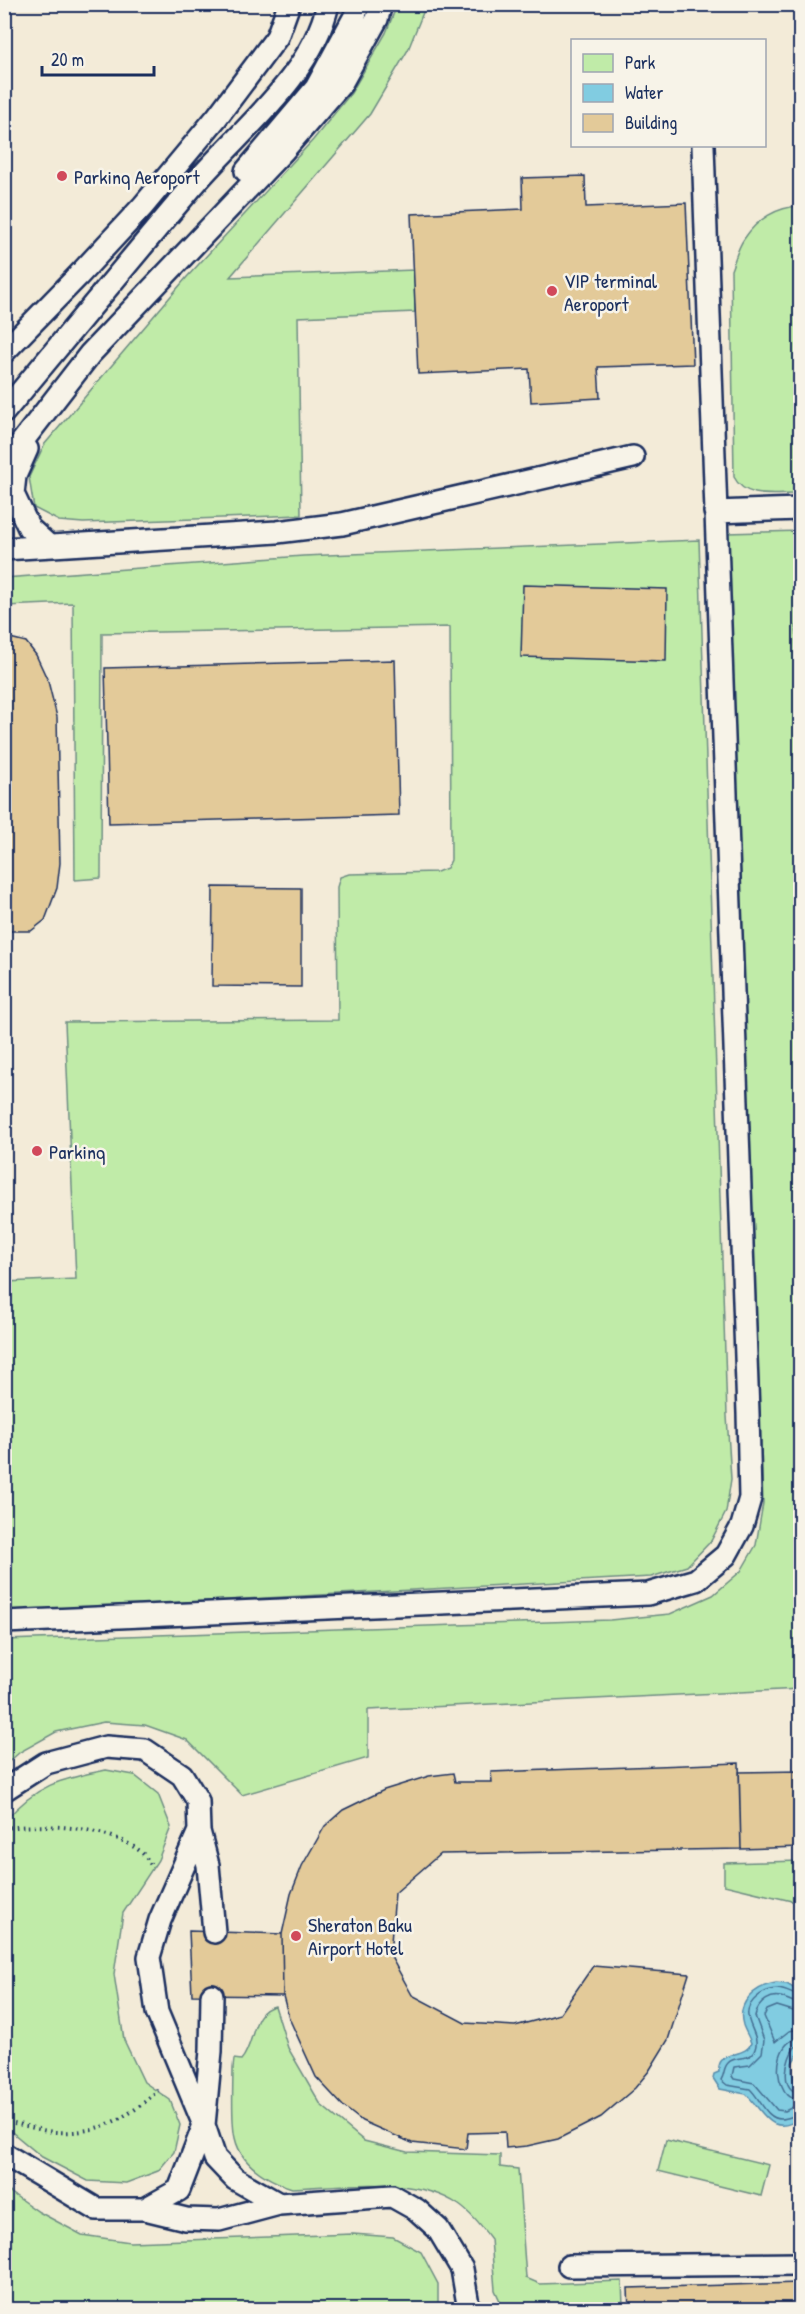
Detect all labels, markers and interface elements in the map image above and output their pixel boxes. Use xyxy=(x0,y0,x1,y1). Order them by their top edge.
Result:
scale bar xyxy=(42,39,154,77)
legend xyxy=(571,39,766,147)
text: 20 m xyxy=(51,47,84,72)
text: Park xyxy=(625,50,656,75)
text: Water xyxy=(625,80,663,105)
text: Building xyxy=(625,110,677,135)
place label: Parkinq Aeroport xyxy=(74,163,201,190)
marker: Parkinq Aeroport xyxy=(55,169,69,183)
place label: VIP terminal Aeroport xyxy=(564,267,658,317)
marker: VIP terminal Aeroport xyxy=(545,284,559,298)
place label: Parkinq xyxy=(49,1138,105,1165)
marker: Parkinq xyxy=(30,1144,44,1158)
place label: Sheraton Baku Airport Hotel xyxy=(308,1911,412,1961)
marker: Sheraton Baku Airport Hotel xyxy=(289,1929,303,1943)

